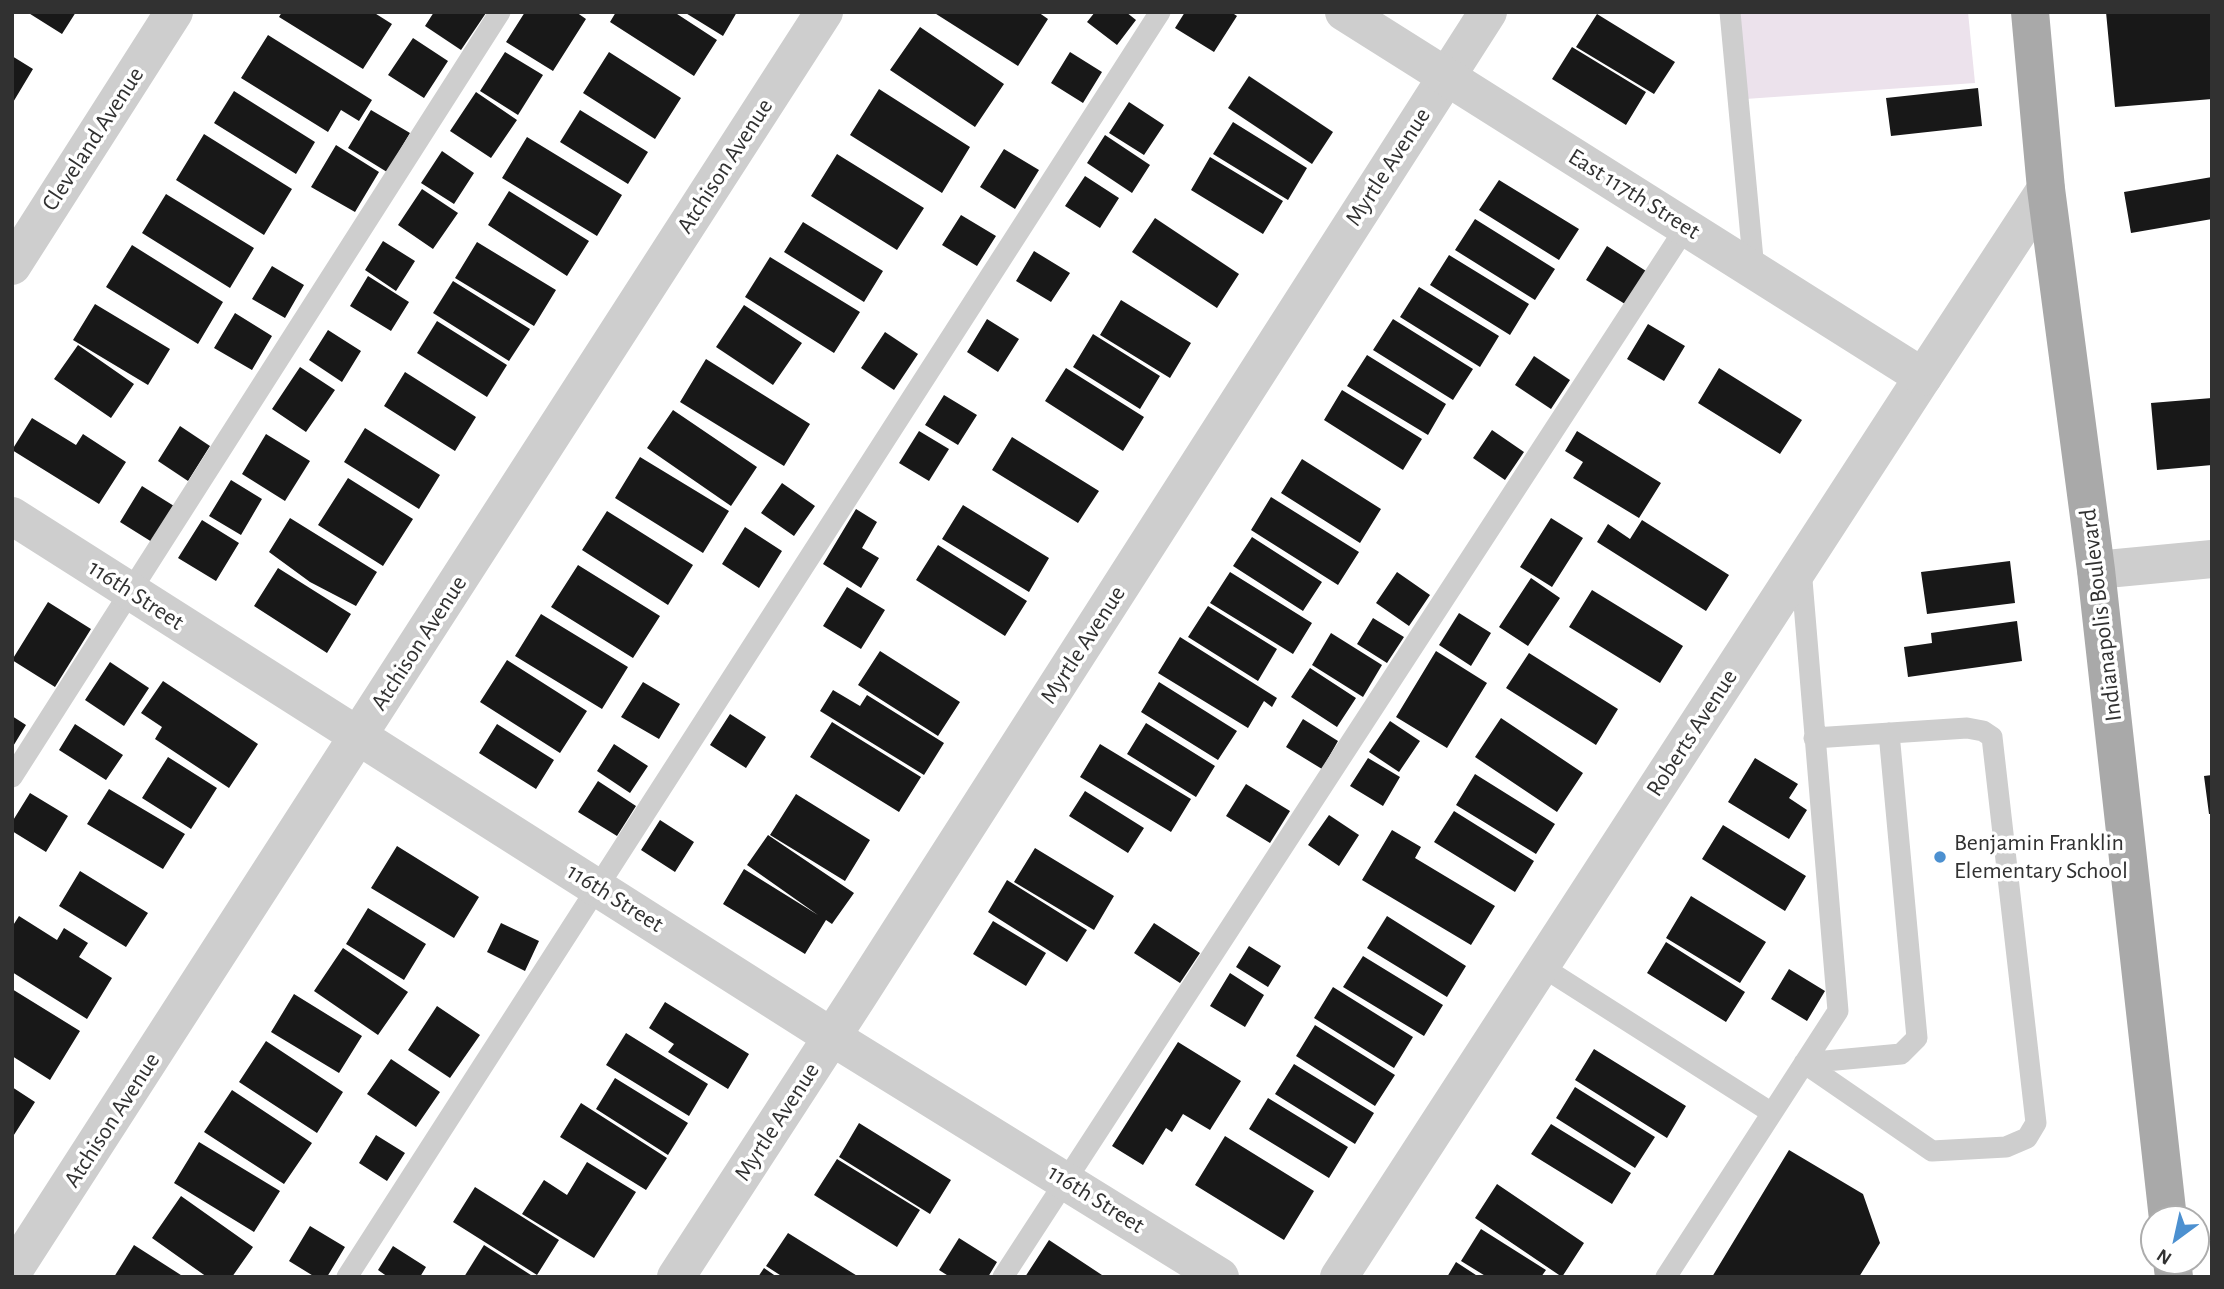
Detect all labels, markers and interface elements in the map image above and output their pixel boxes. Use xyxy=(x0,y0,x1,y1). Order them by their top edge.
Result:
street label: Cleveland Avenue xyxy=(36,62,150,216)
street label: Atchison Avenue xyxy=(671,93,779,239)
street label: Myrtle Avenue xyxy=(1339,103,1437,231)
street label: East 117th Street xyxy=(1563,142,1705,246)
street label: Indianapolis Boulevard xyxy=(2074,507,2128,723)
street label: 116th Street xyxy=(83,553,189,637)
street label: Atchison Avenue xyxy=(365,570,473,716)
street label: Myrtle Avenue xyxy=(1034,581,1132,709)
street label: Roberts Avenue xyxy=(1640,664,1744,802)
place label: Benjamin Franklin Elementary School xyxy=(1954,829,2128,885)
marker: Benjamin Franklin Elementary School xyxy=(1932,849,1948,865)
street label: 116th Street xyxy=(561,857,669,939)
street label: Atchison Avenue xyxy=(58,1047,166,1193)
street label: Myrtle Avenue xyxy=(728,1058,826,1186)
street label: 116th Street xyxy=(1042,1158,1150,1240)
north arrow xyxy=(2140,1205,2210,1275)
text: N xyxy=(2154,1245,2175,1268)

